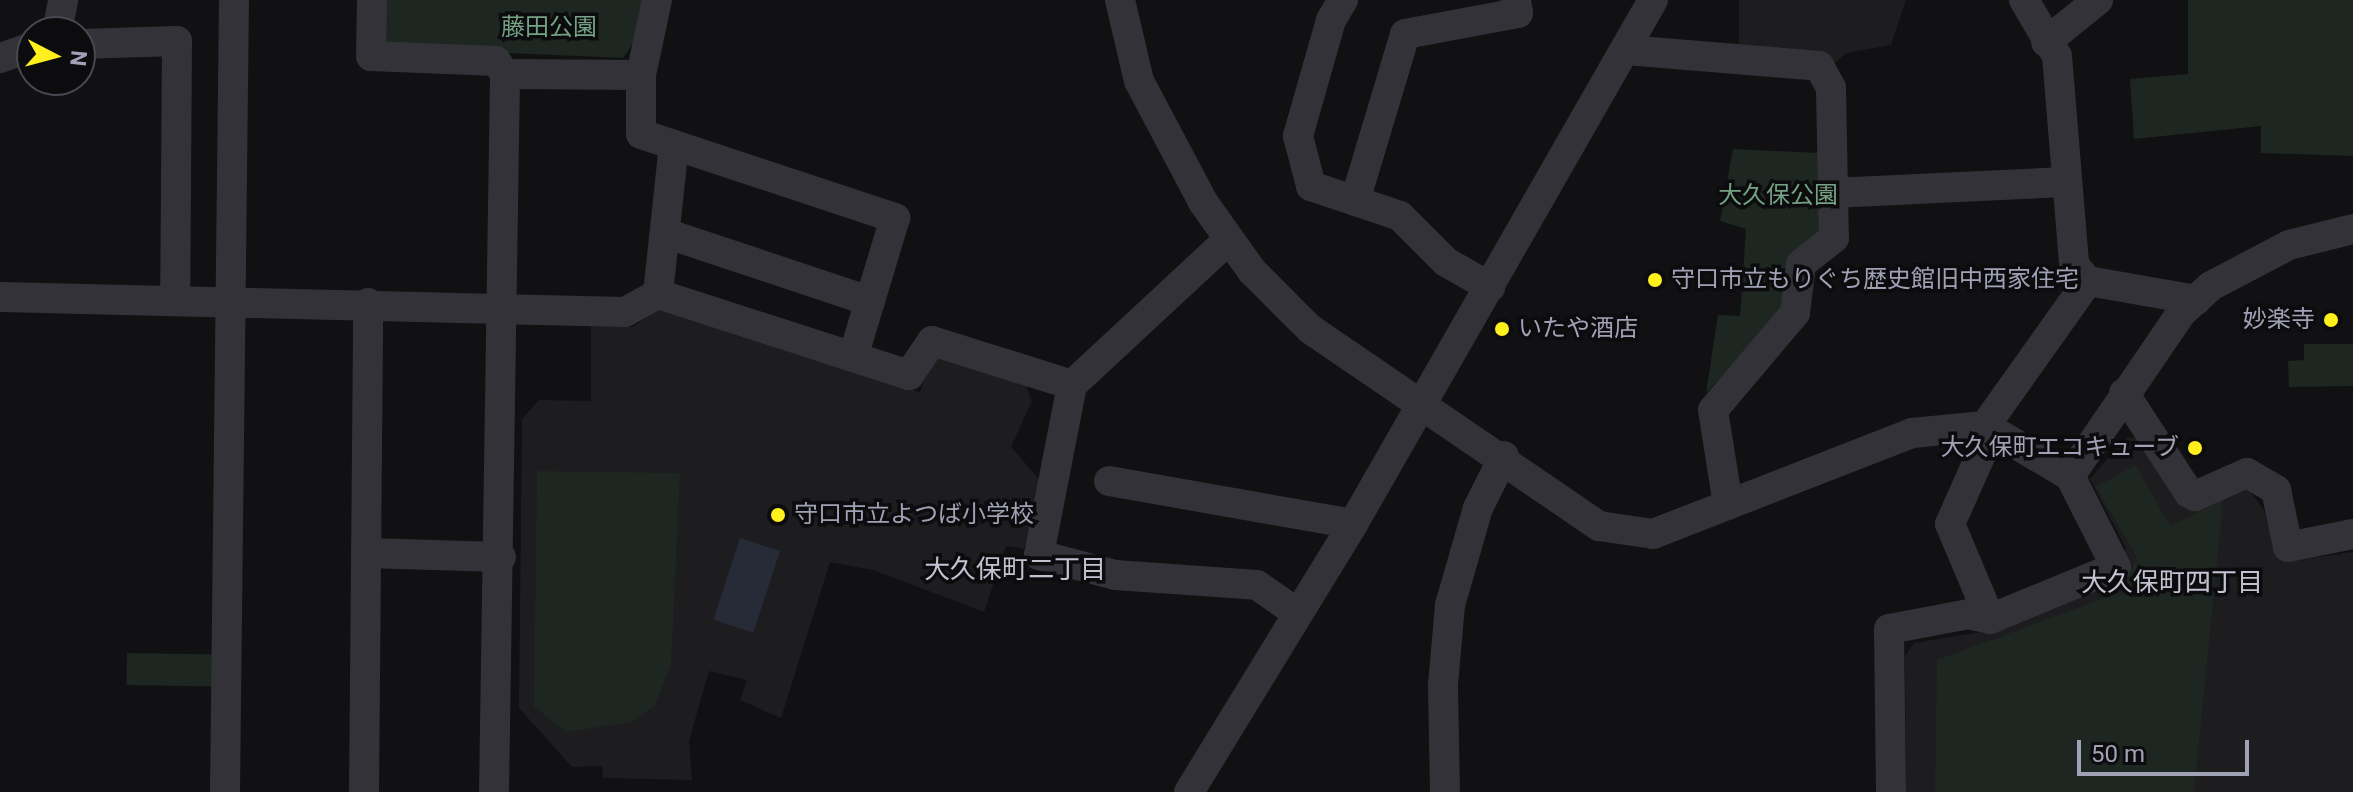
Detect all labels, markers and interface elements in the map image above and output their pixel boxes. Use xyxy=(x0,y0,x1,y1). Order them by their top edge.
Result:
park label: 藤田公園 xyxy=(501,14,597,42)
north arrow xyxy=(16,16,96,96)
text: N xyxy=(65,49,92,67)
park label: 大久保公園 xyxy=(1718,182,1838,210)
place label: 守口市立もりぐち歴史館旧中西家住宅 xyxy=(1671,266,2079,294)
marker: 守口市立もりぐち歴史館旧中西家住宅 xyxy=(1646,271,1664,289)
place label: 妙楽寺 xyxy=(2243,306,2315,334)
marker: 妙楽寺 xyxy=(2322,311,2340,329)
place label: いたや酒店 xyxy=(1518,315,1638,343)
marker: いたや酒店 xyxy=(1493,320,1511,338)
place label: 大久保町エコキューブ xyxy=(1939,434,2179,462)
marker: 大久保町エコキューブ xyxy=(2186,439,2204,457)
place label: 守口市立よつば小学校 xyxy=(794,501,1034,529)
marker: 守口市立よつば小学校 xyxy=(769,506,787,524)
district label: 大久保町二丁目 xyxy=(924,554,1106,586)
district label: 大久保町四丁目 xyxy=(2081,567,2263,599)
scale bar xyxy=(2081,724,2253,774)
text: 50 m xyxy=(2091,740,2145,768)

